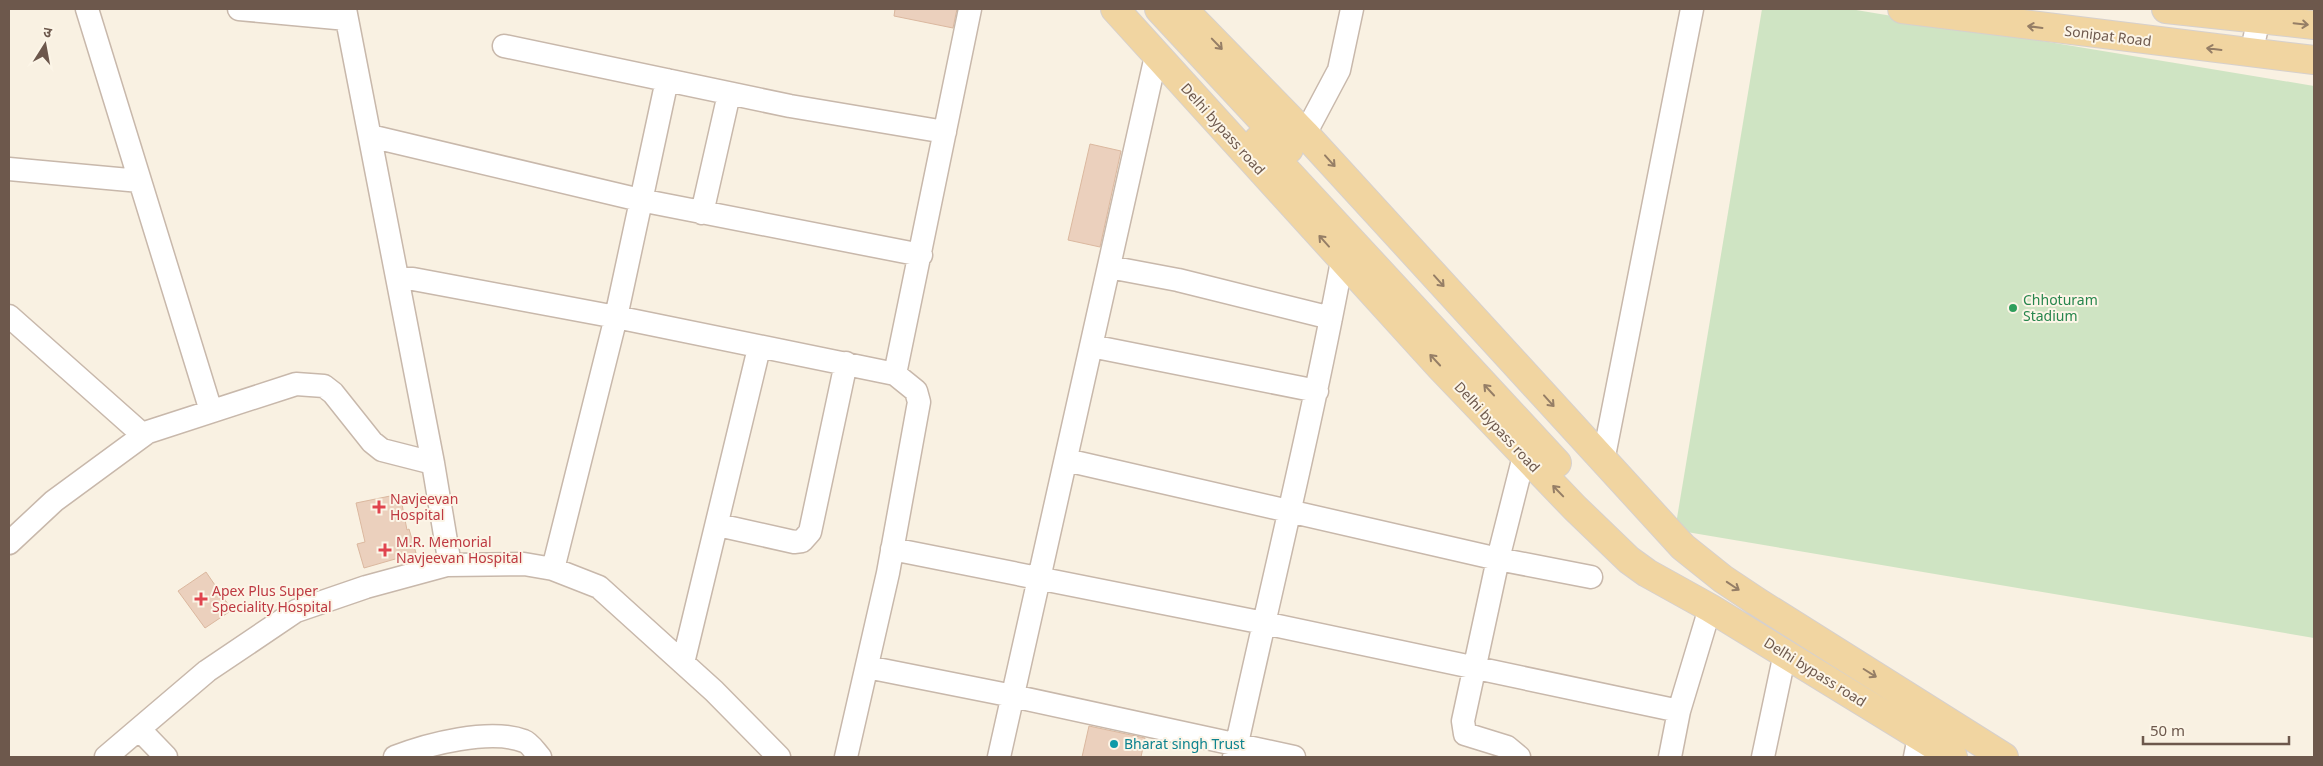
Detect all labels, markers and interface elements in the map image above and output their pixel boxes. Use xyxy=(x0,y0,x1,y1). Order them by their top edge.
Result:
one-way arrow xyxy=(2293,19,2309,29)
north arrow xyxy=(20,20,70,70)
street label: Sonipat Road xyxy=(2064,21,2153,50)
text: उ xyxy=(42,22,54,42)
one-way arrow xyxy=(2027,22,2043,32)
one-way arrow xyxy=(1211,37,1223,50)
one-way arrow xyxy=(2206,44,2222,54)
street label: Delhi bypass road xyxy=(1177,79,1270,179)
one-way arrow xyxy=(1324,154,1336,167)
one-way arrow xyxy=(1318,235,1330,247)
one-way arrow xyxy=(1433,274,1445,287)
place label: Chhoturam Stadium xyxy=(2023,290,2098,325)
marker: Chhoturam Stadium xyxy=(2007,302,2019,314)
one-way arrow xyxy=(1429,354,1440,367)
street label: Delhi bypass road xyxy=(1450,377,1544,476)
one-way arrow xyxy=(1483,383,1495,396)
one-way arrow xyxy=(1543,394,1555,407)
one-way arrow xyxy=(1552,485,1564,497)
place label: Navjeevan Hospital xyxy=(390,489,458,524)
marker: Navjeevan Hospital xyxy=(372,500,386,514)
place label: M.R. Memorial Navjeevan Hospital xyxy=(396,532,522,567)
marker: M.R. Memorial Navjeevan Hospital xyxy=(378,543,392,557)
place label: Apex Plus Super Speciality Hospital xyxy=(212,581,332,616)
one-way arrow xyxy=(1726,581,1740,591)
marker: Apex Plus Super Speciality Hospital xyxy=(194,592,208,606)
street label: Delhi bypass road xyxy=(1761,633,1870,711)
one-way arrow xyxy=(1863,669,1877,679)
scale bar xyxy=(2143,714,2289,746)
text: 50 m xyxy=(2150,720,2185,740)
place label: Bharat singh Trust xyxy=(1124,734,1245,753)
marker: Bharat singh Trust xyxy=(1108,738,1120,750)

